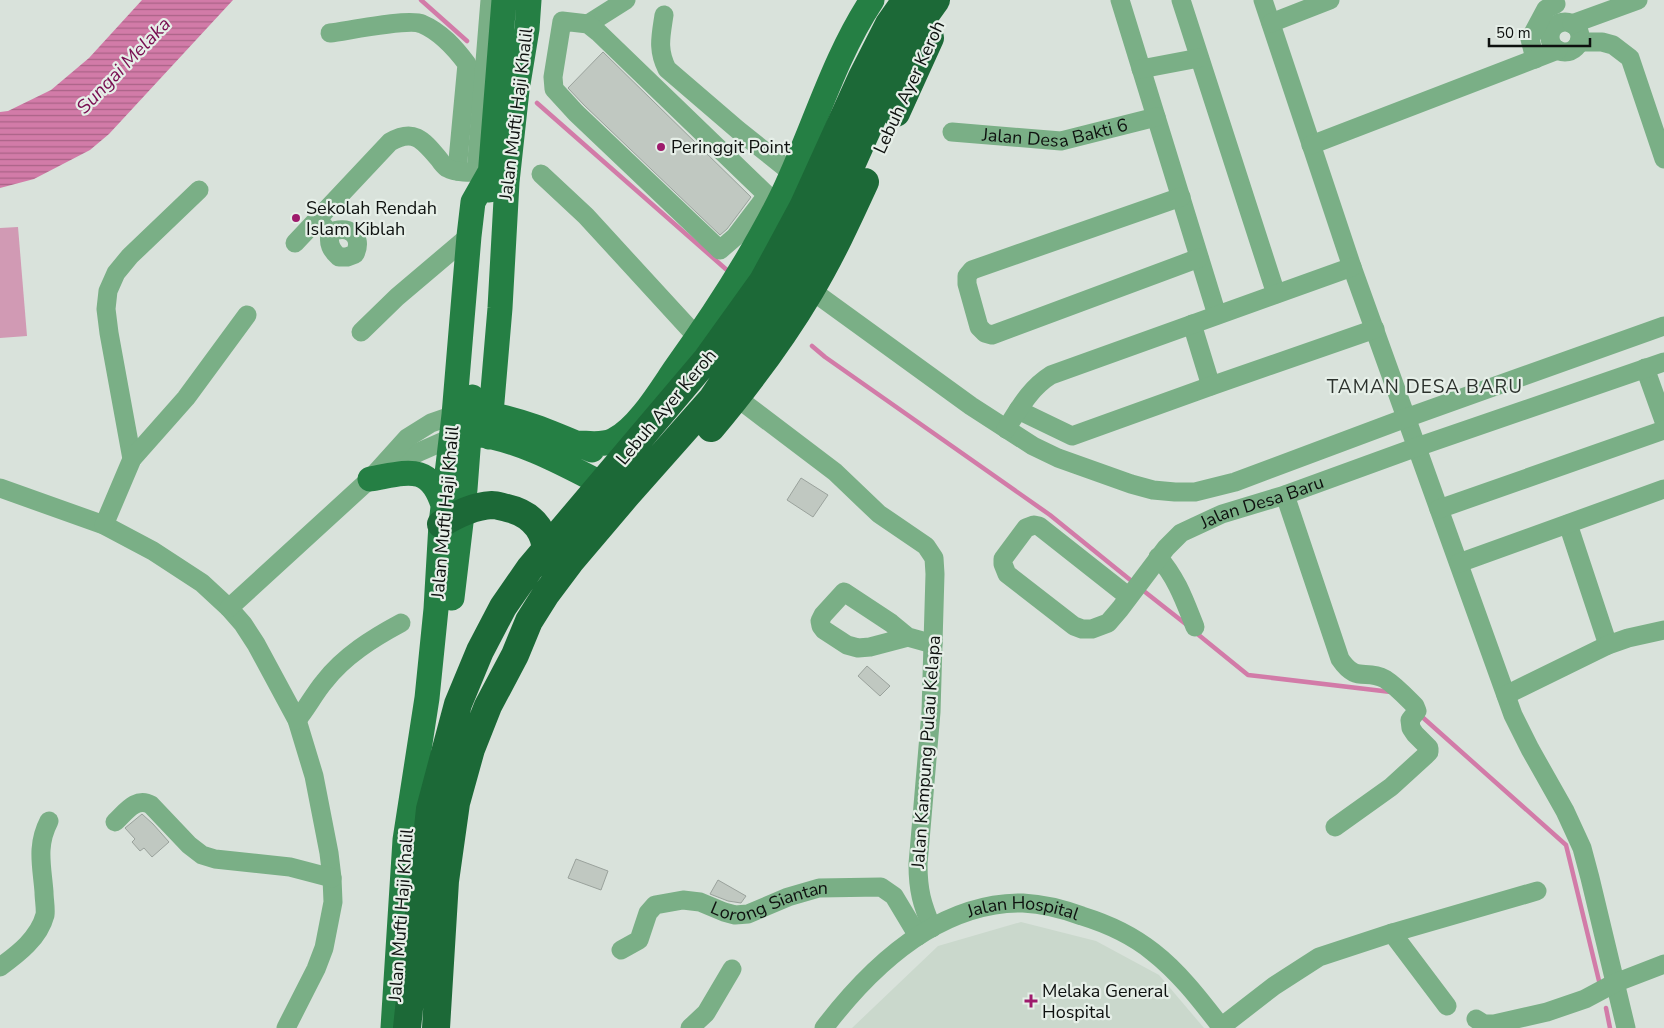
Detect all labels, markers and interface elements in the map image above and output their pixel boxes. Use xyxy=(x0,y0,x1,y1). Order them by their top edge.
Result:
water label: Sungai Melaka xyxy=(71,12,177,120)
scale bar xyxy=(1489,15,1590,47)
street label: Lebuh Ayer Keroh xyxy=(868,17,950,157)
text: 50 m xyxy=(1496,23,1531,43)
street label: Jalan Mufti Haji Khalil xyxy=(493,26,539,203)
street label: Jalan Desa Bakti 6 xyxy=(980,113,1130,153)
place label: Peringgit Point xyxy=(671,135,791,159)
marker: Peringgit Point xyxy=(655,141,667,153)
place label: Sekolah Rendah Islam Kiblah xyxy=(306,196,437,241)
marker: Sekolah Rendah Islam Kiblah xyxy=(290,212,302,224)
street label: Lebuh Ayer Keroh xyxy=(610,344,722,470)
district label: TAMAN DESA BARU xyxy=(1327,374,1523,400)
street label: Jalan Mufti Haji Khalil xyxy=(425,424,465,600)
street label: Jalan Desa Baru xyxy=(1195,470,1327,535)
street label: Jalan Kampung Pulau Kelapa xyxy=(906,635,946,870)
street label: Jalan Mufti Haji Khalil xyxy=(383,827,419,1003)
street label: Lorong Siantan xyxy=(707,876,828,927)
street label: Jalan Hospital xyxy=(963,891,1083,926)
place label: Melaka General Hospital xyxy=(1042,979,1169,1024)
marker: Melaka General Hospital xyxy=(1024,994,1038,1008)

